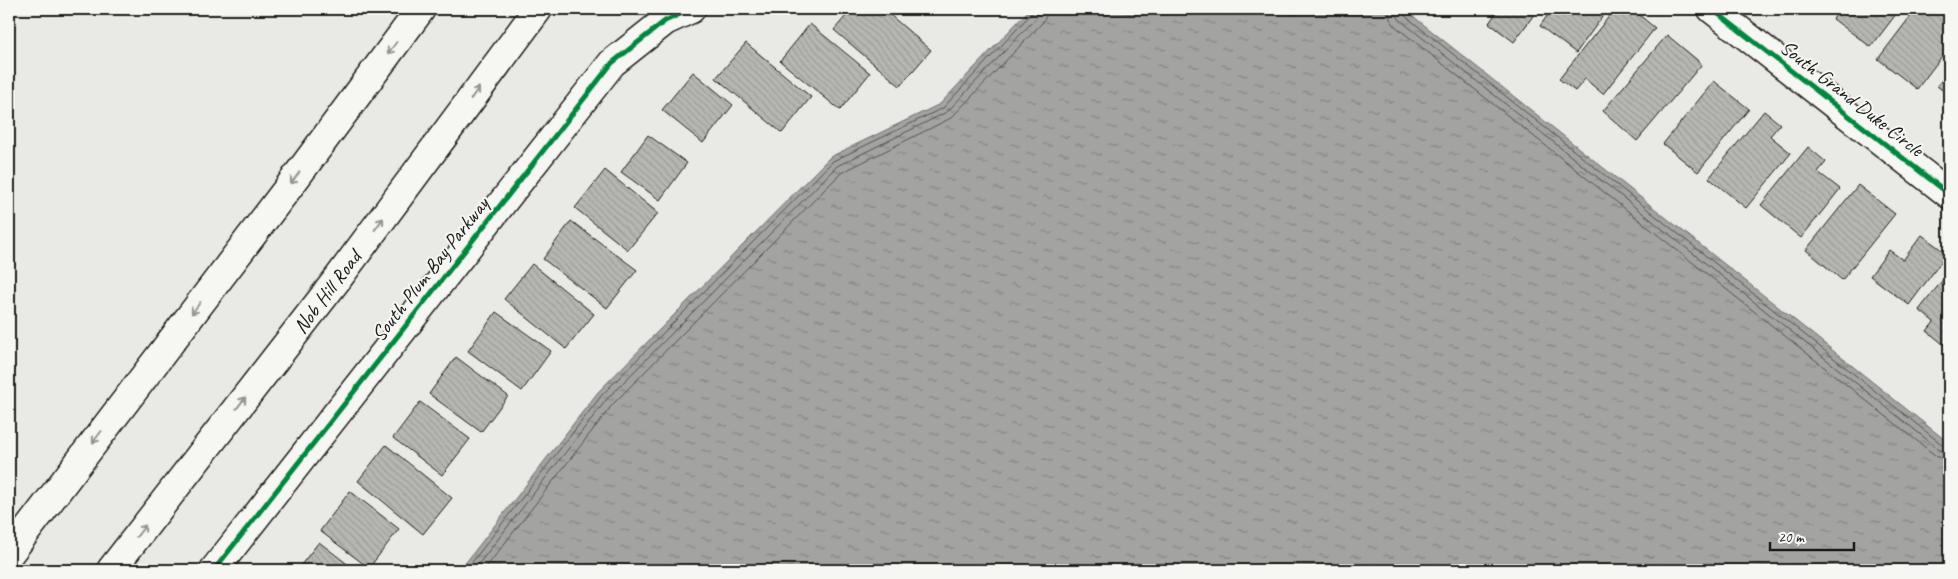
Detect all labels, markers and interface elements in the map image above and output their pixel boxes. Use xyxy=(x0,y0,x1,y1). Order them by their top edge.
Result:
street label: South Grand Duke Circle xyxy=(1775,34,1931,163)
one-way arrow xyxy=(386,41,397,54)
one-way arrow xyxy=(470,86,480,100)
one-way arrow xyxy=(289,171,300,184)
street label: South Plum Bay Parkway xyxy=(366,190,496,346)
one-way arrow xyxy=(373,218,384,231)
street label: Nob Hill Road xyxy=(287,242,369,339)
one-way arrow xyxy=(191,301,202,314)
one-way arrow xyxy=(235,397,246,410)
one-way arrow xyxy=(92,430,103,443)
scale bar xyxy=(1770,519,1854,551)
one-way arrow xyxy=(135,525,146,538)
text: 20 m xyxy=(1778,528,1805,547)

